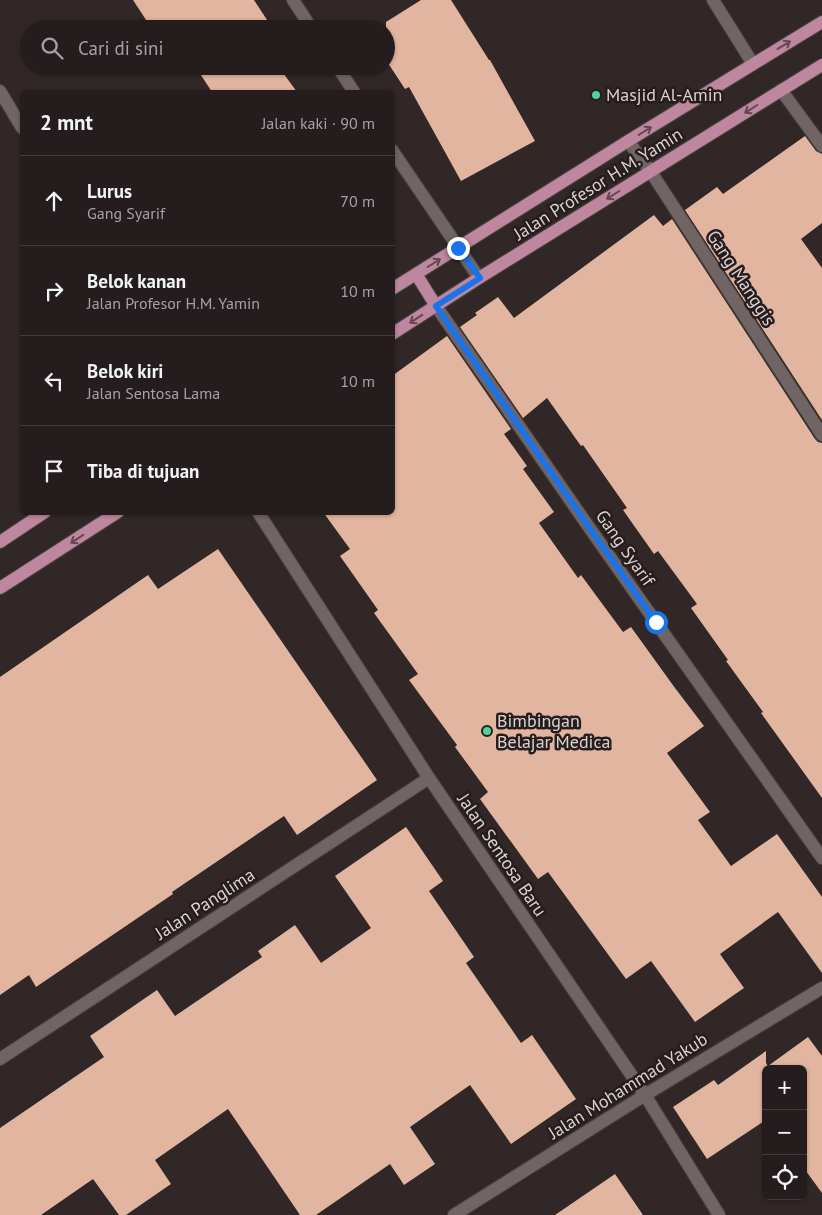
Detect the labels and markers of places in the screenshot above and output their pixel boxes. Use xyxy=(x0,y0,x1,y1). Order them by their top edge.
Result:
place label: Masjid Al-Amin xyxy=(606,83,722,106)
marker: Masjid Al-Amin xyxy=(590,89,602,101)
place label: Bimbingan Belajar Medica xyxy=(497,709,610,753)
marker: Bimbingan Belajar Medica xyxy=(481,725,493,737)

